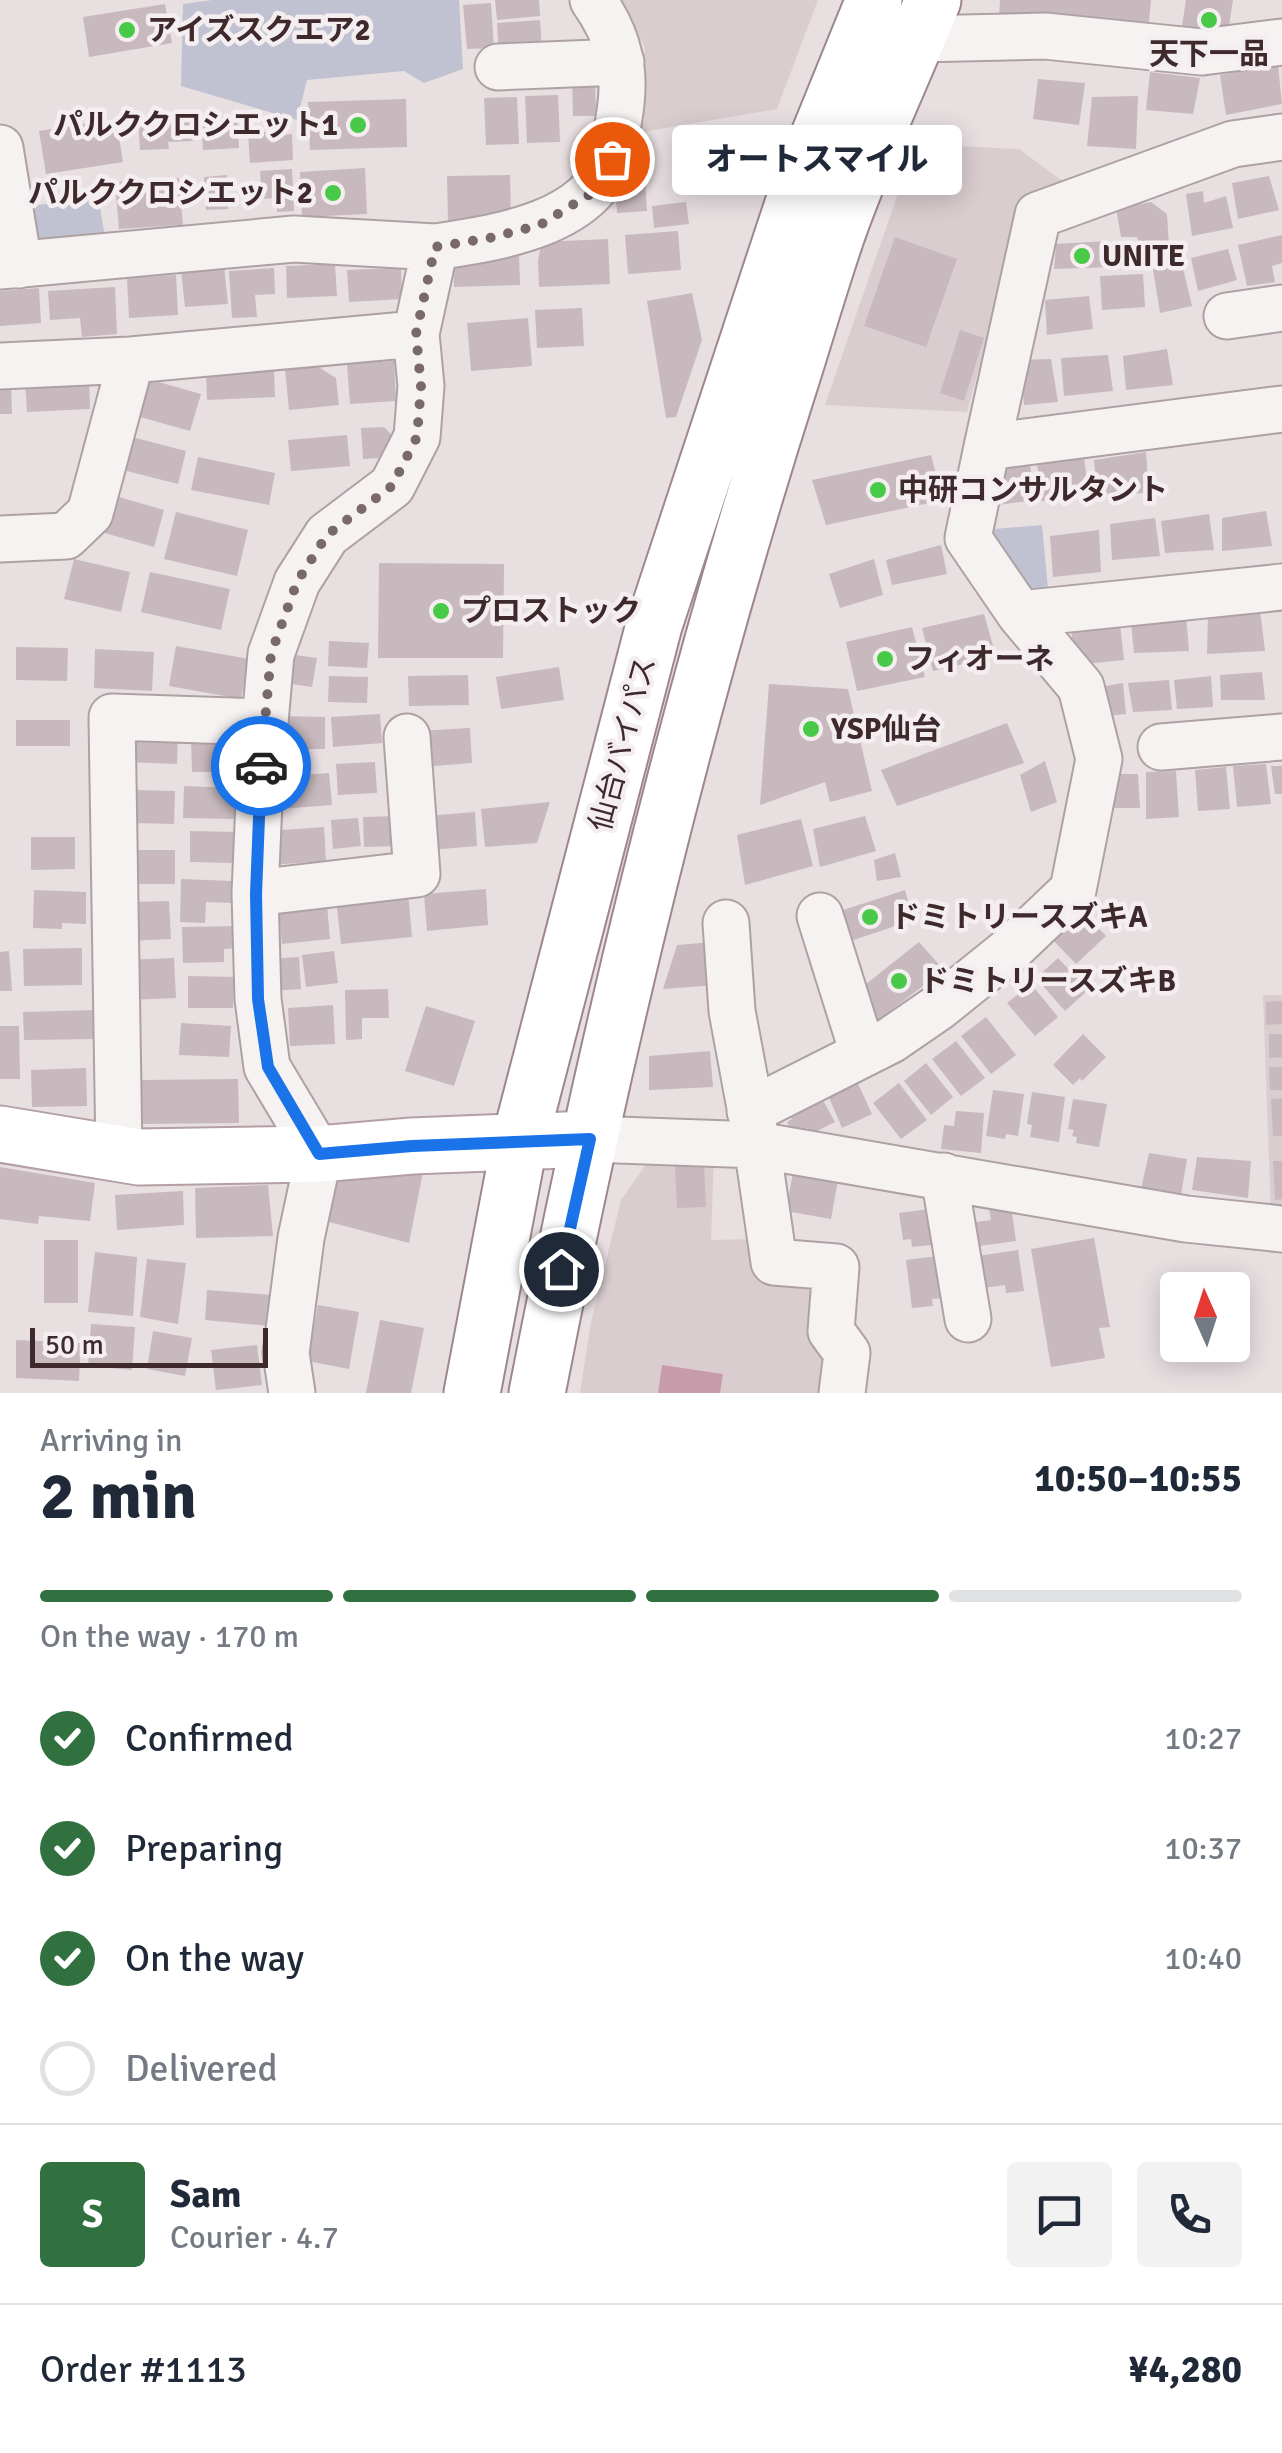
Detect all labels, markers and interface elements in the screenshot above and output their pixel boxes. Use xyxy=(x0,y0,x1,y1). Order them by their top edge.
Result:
marker: 天下一品 xyxy=(1198,9,1220,31)
place label: アイズスクエア2 xyxy=(147,12,371,49)
marker: アイズスクエア2 xyxy=(116,19,138,41)
place label: 天下一品 xyxy=(1149,36,1269,73)
place label: パルククロシエット1 xyxy=(53,107,338,144)
marker: パルククロシエット1 xyxy=(347,114,369,136)
pin xyxy=(570,117,655,202)
callout: オートスマイル xyxy=(672,124,962,194)
icon: bag xyxy=(585,132,640,187)
text: オートスマイル xyxy=(705,140,929,179)
place label: パルククロシエット2 xyxy=(28,175,313,212)
marker: パルククロシエット2 xyxy=(322,182,344,204)
place label: UNITE xyxy=(1102,238,1185,275)
marker: UNITE xyxy=(1071,245,1093,267)
place label: 中研コンサルタント xyxy=(898,472,1168,509)
marker: 中研コンサルタント xyxy=(867,479,889,501)
place label: プロストック xyxy=(461,593,641,630)
marker: プロストック xyxy=(430,600,452,622)
place label: フィオーネ xyxy=(905,641,1054,678)
marker: フィオーネ xyxy=(874,648,896,670)
street label: 仙台バイパス xyxy=(582,653,664,835)
place label: YSP仙台 xyxy=(830,711,941,748)
courier xyxy=(211,716,311,816)
marker: YSP仙台 xyxy=(800,718,822,740)
icon: car xyxy=(234,739,289,794)
place label: ドミトリースズキA xyxy=(890,899,1148,936)
marker: ドミトリースズキA xyxy=(859,906,881,928)
place label: ドミトリースズキB xyxy=(919,963,1176,1000)
marker: ドミトリースズキB xyxy=(888,970,910,992)
pin xyxy=(519,1227,604,1312)
icon: home xyxy=(534,1242,589,1297)
north arrow xyxy=(1160,1272,1250,1362)
map controls xyxy=(1160,1272,1250,1362)
scale bar xyxy=(30,1323,268,1368)
text: 50 m xyxy=(45,1328,104,1362)
text: Arriving in xyxy=(40,1421,182,1460)
text: 10:50–10:55 xyxy=(1034,1455,1242,1502)
text: 2 min xyxy=(40,1457,197,1537)
text: On the way · 170 m xyxy=(40,1617,299,1656)
icon: check xyxy=(40,1711,95,1766)
text: Confirmed xyxy=(125,1715,294,1762)
text: 10:27 xyxy=(1164,1719,1242,1758)
icon: check xyxy=(40,1821,95,1876)
text: Preparing xyxy=(125,1825,283,1872)
text: 10:37 xyxy=(1164,1829,1242,1868)
icon: check xyxy=(40,1931,95,1986)
text: On the way xyxy=(125,1935,304,1982)
text: 10:40 xyxy=(1164,1939,1242,1978)
text: Delivered xyxy=(125,2045,278,2092)
button: chat xyxy=(1007,2162,1112,2267)
button: phone xyxy=(1137,2162,1242,2267)
text: Sam xyxy=(170,2171,241,2218)
text: S xyxy=(82,2191,103,2238)
text: Courier · 4.7 xyxy=(170,2218,339,2257)
text: Order #1113 xyxy=(40,2346,247,2393)
text: ¥4,280 xyxy=(1128,2346,1242,2393)

